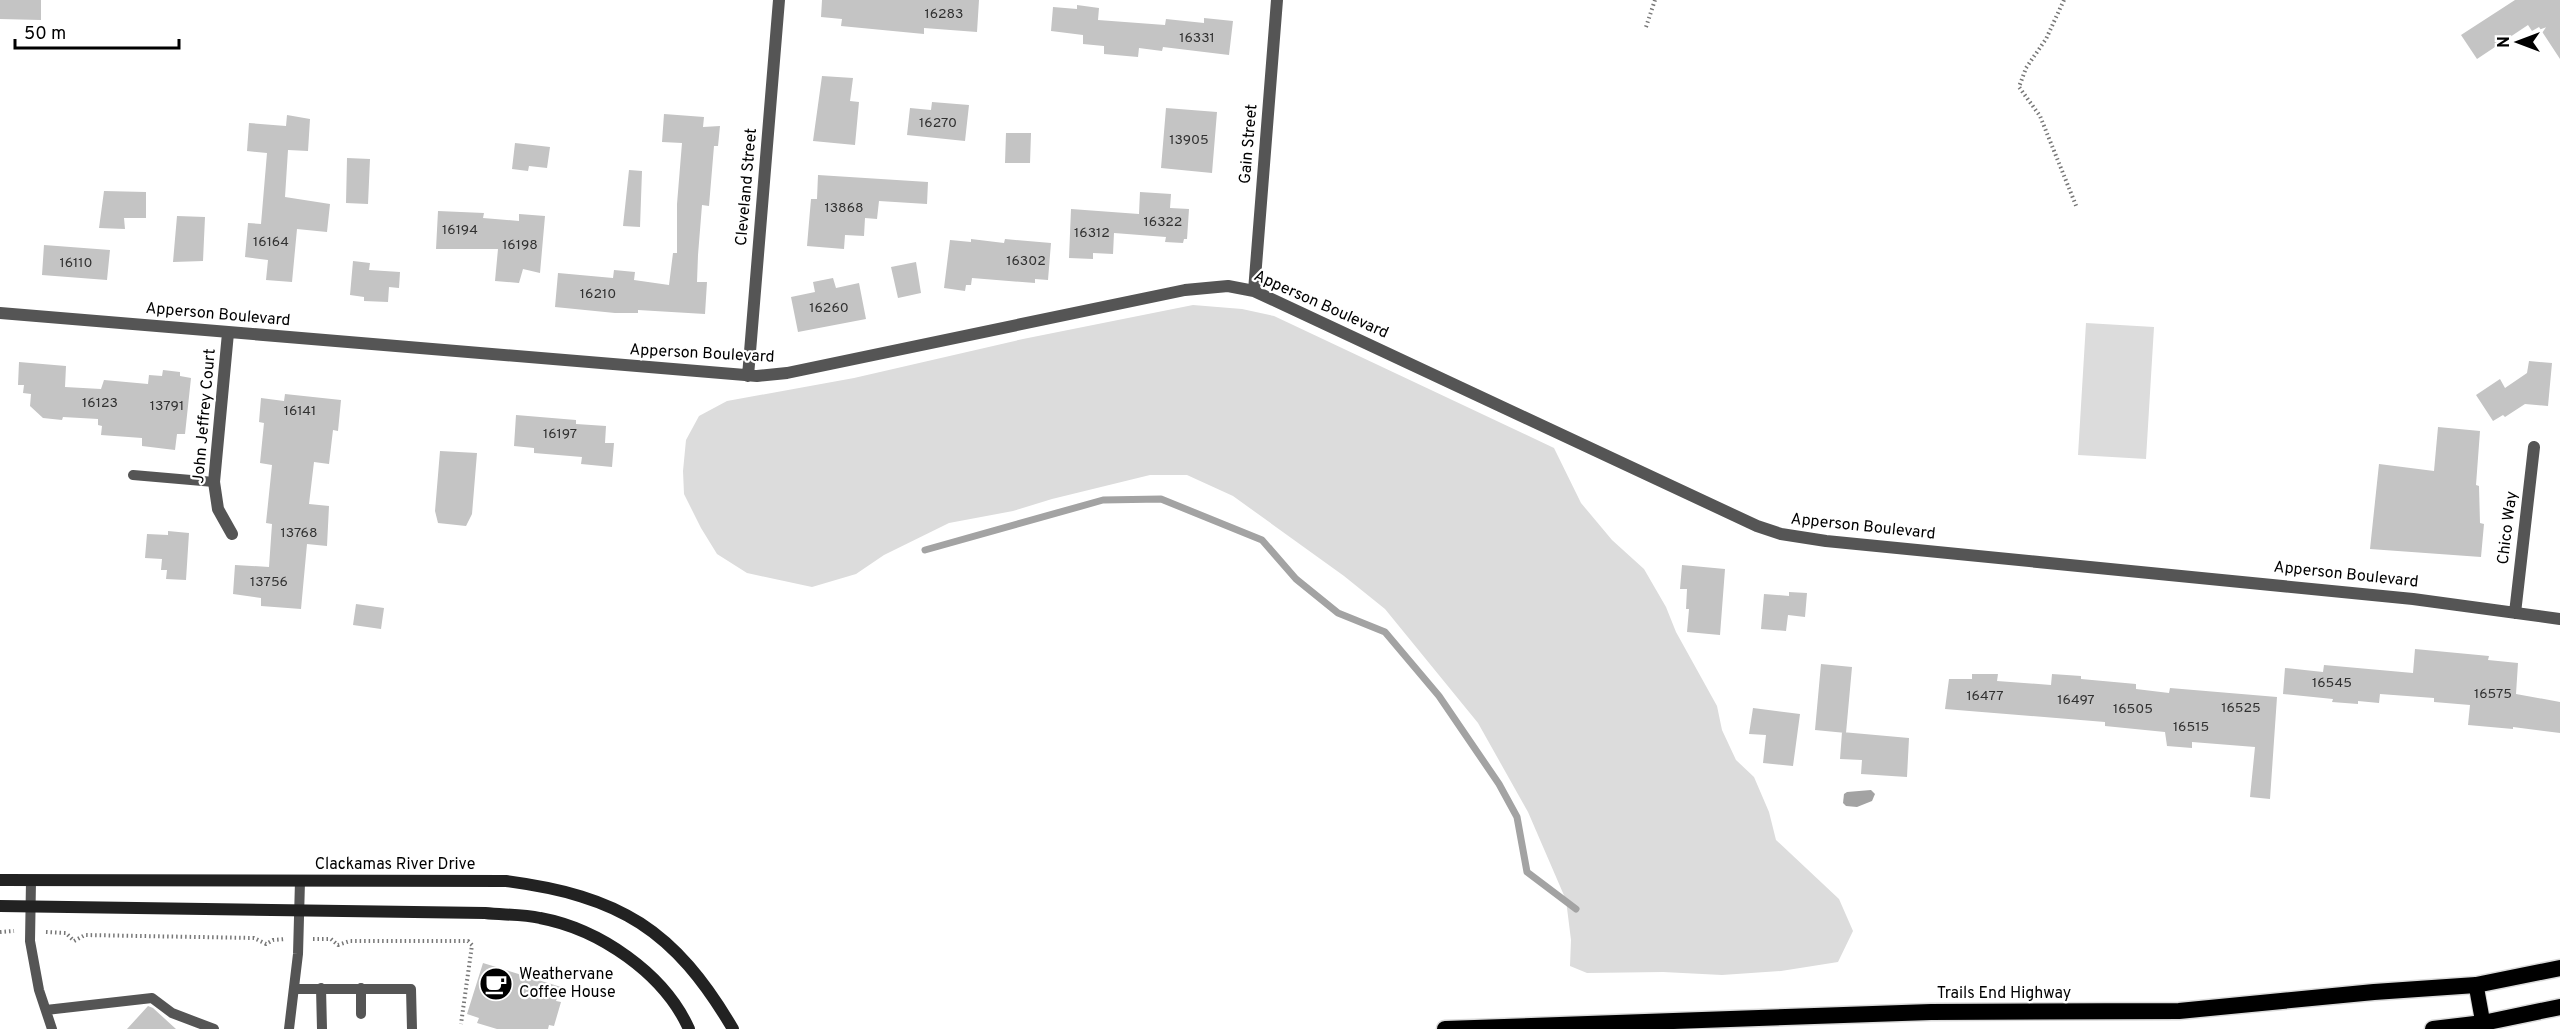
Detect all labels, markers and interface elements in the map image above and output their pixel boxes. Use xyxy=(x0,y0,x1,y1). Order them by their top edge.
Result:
house number: 16283 xyxy=(924,6,964,23)
scale bar xyxy=(15,12,178,50)
north arrow xyxy=(2488,12,2548,72)
text: 50 m xyxy=(24,23,66,46)
house number: 16331 xyxy=(1179,30,1215,47)
text: N xyxy=(2495,36,2515,48)
street label: Gain Street xyxy=(1236,103,1262,185)
house number: 16270 xyxy=(919,115,957,132)
street label: Cleveland Street xyxy=(732,127,762,247)
house number: 13905 xyxy=(1169,132,1209,149)
house number: 13868 xyxy=(824,200,864,217)
house number: 16322 xyxy=(1144,214,1182,231)
house number: 16194 xyxy=(442,222,478,239)
house number: 16312 xyxy=(1074,225,1110,242)
house number: 16164 xyxy=(253,234,289,251)
house number: 16198 xyxy=(502,237,538,254)
house number: 16302 xyxy=(1006,253,1046,270)
house number: 16110 xyxy=(59,255,93,272)
street label: Apperson Boulevard xyxy=(1251,266,1391,344)
house number: 16210 xyxy=(580,286,616,303)
street label: Apperson Boulevard xyxy=(145,299,291,331)
house number: 16260 xyxy=(809,300,849,317)
street label: Apperson Boulevard xyxy=(629,340,775,368)
street label: John Jeffrey Court xyxy=(189,348,221,484)
house number: 16123 xyxy=(82,395,118,412)
house number: 13791 xyxy=(150,398,184,415)
house number: 16141 xyxy=(284,403,316,420)
house number: 16197 xyxy=(543,426,577,443)
street label: Chico Way xyxy=(2494,490,2522,566)
street label: Apperson Boulevard xyxy=(1790,509,1936,545)
house number: 13768 xyxy=(280,525,318,542)
street label: Apperson Boulevard xyxy=(2273,557,2419,593)
house number: 13756 xyxy=(250,574,288,591)
house number: 16545 xyxy=(2312,675,2352,692)
house number: 16575 xyxy=(2474,686,2512,703)
house number: 16477 xyxy=(1966,688,2004,705)
house number: 16497 xyxy=(2057,692,2095,709)
house number: 16525 xyxy=(2221,700,2261,717)
house number: 16505 xyxy=(2113,701,2153,718)
house number: 16515 xyxy=(2173,719,2209,736)
street label: Clackamas River Drive xyxy=(315,855,475,875)
place label: Weathervane Coffee House xyxy=(519,965,616,1003)
cafe icon: Weathervane Coffee House xyxy=(478,966,514,1002)
street label: Trails End Highway xyxy=(1937,984,2071,1004)

